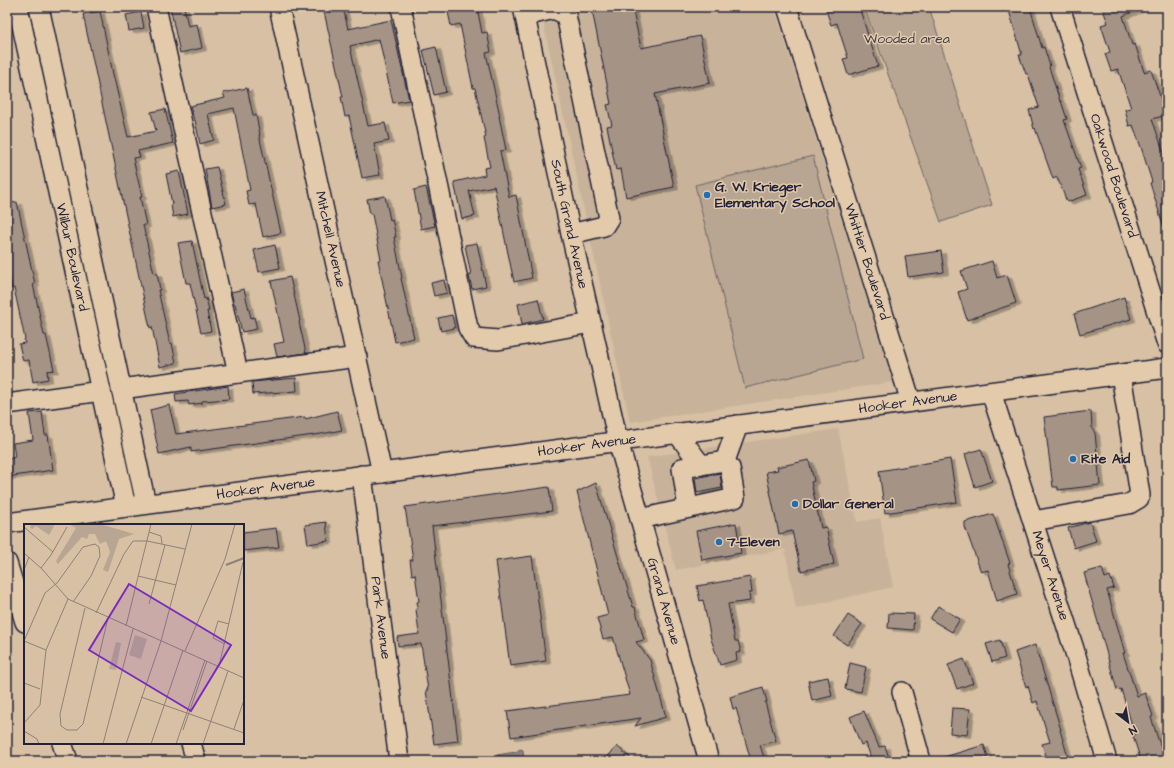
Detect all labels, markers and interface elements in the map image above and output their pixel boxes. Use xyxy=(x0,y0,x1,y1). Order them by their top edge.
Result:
park label: Wooded area xyxy=(864,29,950,49)
street label: Oakwood Boulevard xyxy=(1085,111,1143,240)
street label: South Grand Avenue xyxy=(545,158,593,291)
place label: G. W. Krieger Elementary School xyxy=(715,177,836,213)
street label: Mitchell Avenue xyxy=(310,189,351,290)
marker: G. W. Krieger Elementary School xyxy=(702,190,712,200)
street label: Wilbur Boulevard xyxy=(51,201,93,313)
street label: Whittier Boulevard xyxy=(839,201,895,322)
street label: Hooker Avenue xyxy=(857,386,959,419)
street label: Hooker Avenue xyxy=(536,429,638,462)
place label: Rite Aid xyxy=(1081,449,1131,469)
marker: Rite Aid xyxy=(1068,454,1078,464)
street label: Hooker Avenue xyxy=(215,472,317,505)
place label: Dollar General xyxy=(803,494,894,514)
marker: Dollar General xyxy=(790,499,800,509)
inset map xyxy=(24,524,244,744)
street label: Meyer Avenue xyxy=(1026,528,1074,624)
place label: 7-Eleven xyxy=(726,532,780,552)
marker: 7-Eleven xyxy=(714,537,724,547)
street label: Grand Avenue xyxy=(642,555,686,648)
street label: Park Avenue xyxy=(365,575,396,661)
north arrow xyxy=(1108,702,1148,742)
text: N xyxy=(1126,722,1140,738)

